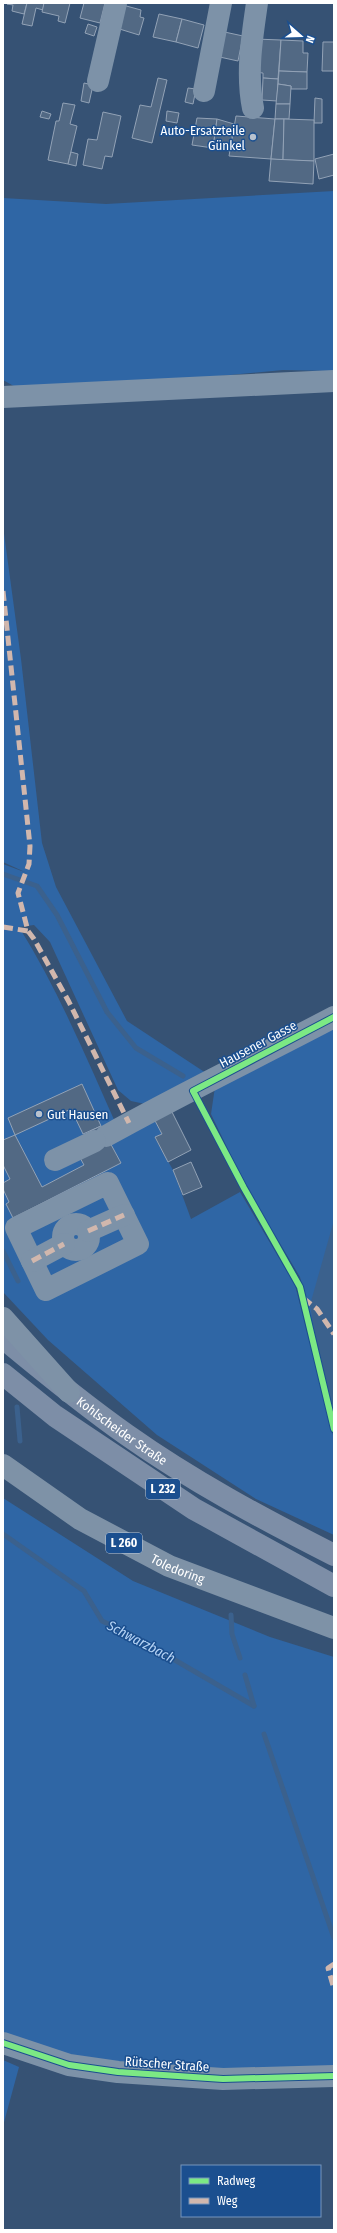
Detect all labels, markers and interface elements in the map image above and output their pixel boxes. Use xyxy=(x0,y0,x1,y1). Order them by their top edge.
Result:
north arrow xyxy=(281,16,321,56)
text: N xyxy=(303,34,317,45)
place label: Auto-Ersatzteile Günkel xyxy=(161,123,246,153)
marker: Auto-Ersatzteile Günkel xyxy=(248,132,258,142)
street label: Hausener Gasse xyxy=(217,1017,299,1071)
place label: Gut Hausen xyxy=(47,1107,108,1122)
marker: Gut Hausen xyxy=(34,1109,44,1119)
street label: Kohlscheider Straße xyxy=(74,1393,170,1468)
road number: L 232 xyxy=(146,1479,180,1499)
road number: L 260 xyxy=(106,1533,142,1553)
street label: Toledoring xyxy=(149,1550,208,1587)
water label: Schwarzbach xyxy=(103,1617,178,1667)
street label: Rütscher Straße xyxy=(124,2054,210,2074)
legend xyxy=(181,2165,321,2217)
text: Radweg xyxy=(217,2174,256,2188)
text: Weg xyxy=(217,2194,238,2208)

